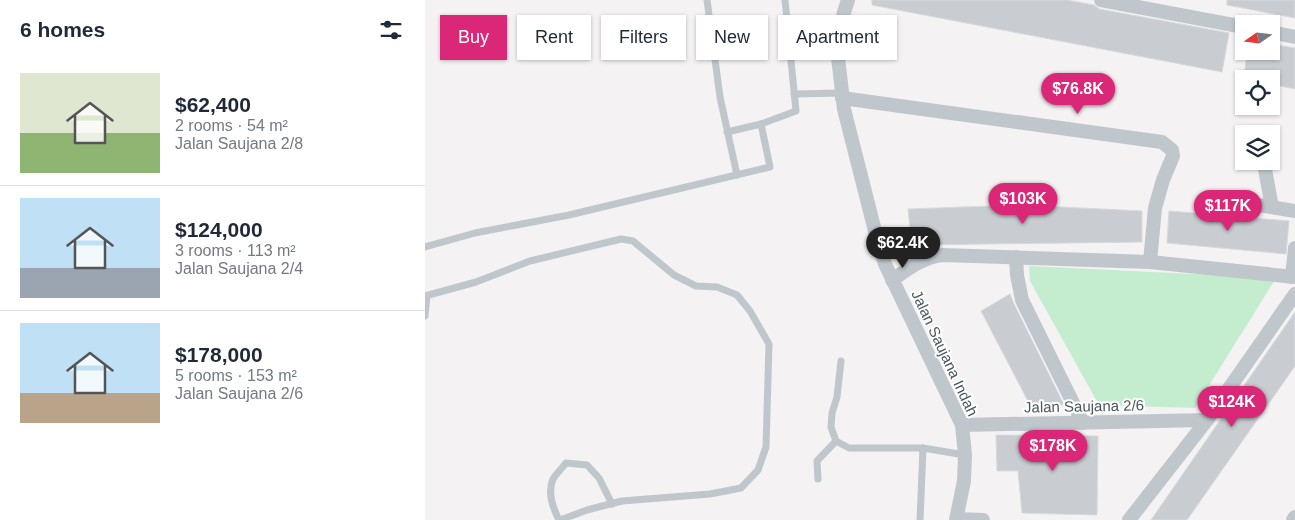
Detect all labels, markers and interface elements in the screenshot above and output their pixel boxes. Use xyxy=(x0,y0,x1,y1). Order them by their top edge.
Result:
chip: Buy xyxy=(440,15,507,60)
chip: Rent xyxy=(517,15,591,60)
chip: Filters xyxy=(601,15,686,60)
chip: New xyxy=(696,15,768,60)
chip: Apartment xyxy=(778,15,897,60)
north arrow xyxy=(1235,15,1280,60)
map controls xyxy=(1235,15,1280,170)
icon: filters xyxy=(377,16,405,44)
text: 6 homes xyxy=(20,18,105,41)
button: locate xyxy=(1235,70,1280,115)
pin: $76.8K xyxy=(1037,72,1119,115)
text: $76.8K xyxy=(1052,80,1104,97)
icon: home xyxy=(60,93,120,153)
text: $62,400 xyxy=(175,93,251,116)
text: 2 rooms · 54 m² xyxy=(175,117,288,134)
button: layers xyxy=(1235,125,1280,170)
text: Jalan Saujana 2/8 xyxy=(175,135,303,152)
pin: $103K xyxy=(988,182,1058,225)
text: $103K xyxy=(999,190,1047,207)
pin: $117K xyxy=(1193,190,1263,232)
text: $117K xyxy=(1205,197,1251,214)
icon: home xyxy=(60,218,120,278)
text: $124,000 xyxy=(175,218,263,241)
pin: $62.4K xyxy=(862,226,944,269)
text: $62.4K xyxy=(877,234,929,251)
text: 3 rooms · 113 m² xyxy=(175,242,296,259)
text: Jalan Saujana 2/4 xyxy=(175,260,303,277)
street label: Jalan Saujana Indah xyxy=(908,287,982,419)
icon: home xyxy=(60,343,120,403)
text: $178,000 xyxy=(175,343,263,366)
text: 5 rooms · 153 m² xyxy=(175,367,297,384)
text: Jalan Saujana 2/6 xyxy=(175,385,303,402)
pin: $124K xyxy=(1197,386,1267,428)
text: $124K xyxy=(1208,393,1256,410)
street label: Jalan Saujana 2/6 xyxy=(1024,396,1144,416)
pin: $178K xyxy=(1018,430,1088,472)
text: $178K xyxy=(1029,437,1077,454)

